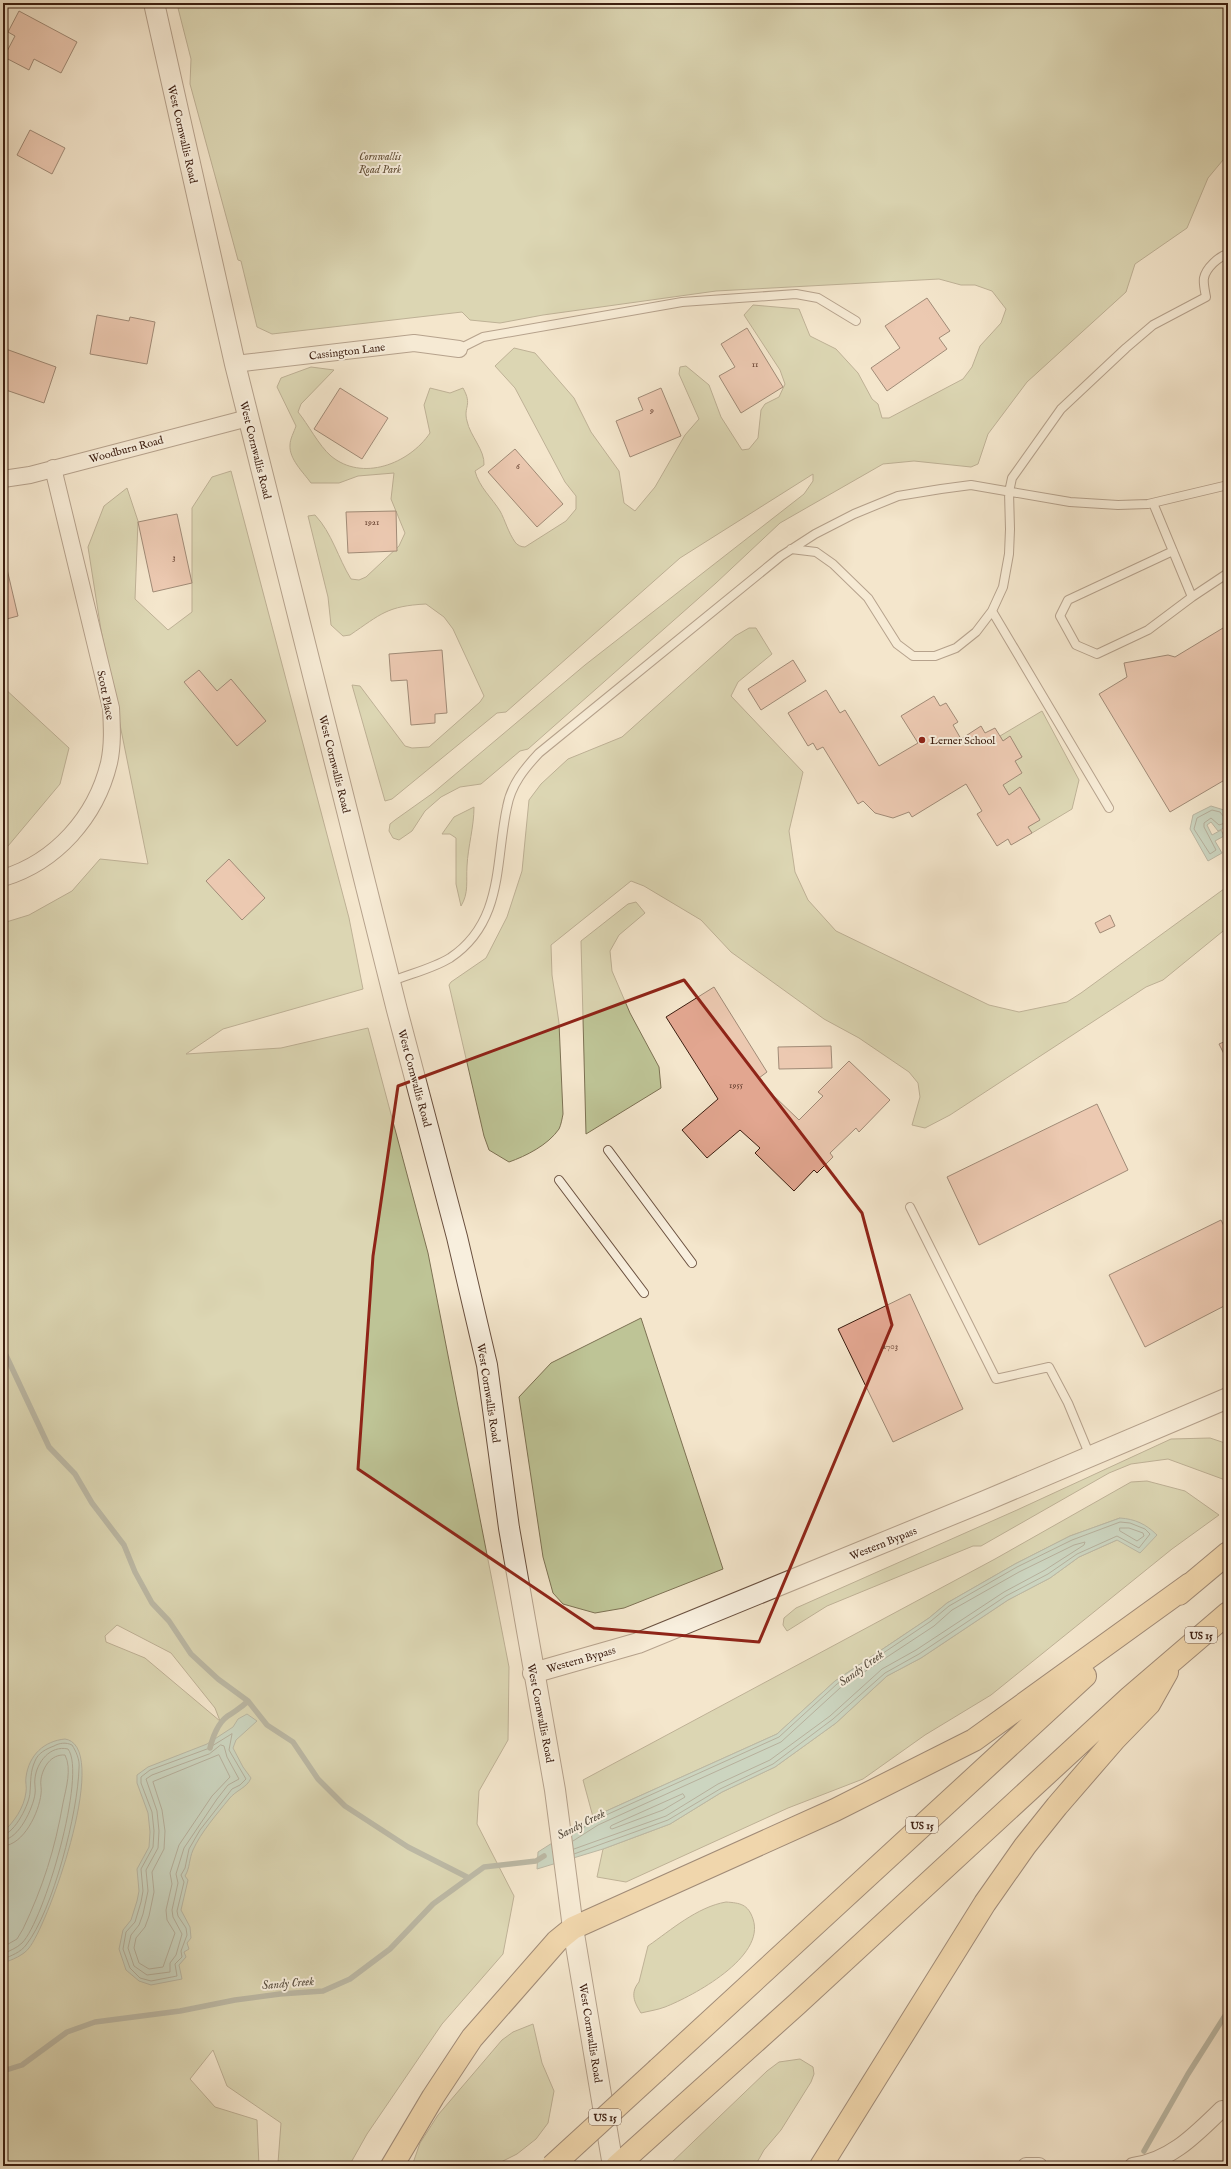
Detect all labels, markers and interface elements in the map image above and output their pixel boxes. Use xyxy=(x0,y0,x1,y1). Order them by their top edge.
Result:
street label: West Cornwallis Road xyxy=(164,84,200,185)
park label: Cornwallis Road Park xyxy=(359,150,402,177)
street label: Cassington Lane xyxy=(308,340,386,364)
house number: 11 xyxy=(752,359,758,370)
street label: West Cornwallis Road xyxy=(236,400,274,501)
house number: 9 xyxy=(649,405,654,416)
street label: Woodburn Road xyxy=(88,433,165,467)
house number: 6 xyxy=(516,461,520,472)
house number: 1921 xyxy=(365,517,379,528)
house number: 3 xyxy=(172,552,176,563)
street label: Scott Place xyxy=(93,669,117,721)
street label: West Cornwallis Road xyxy=(315,714,353,815)
place label: Lerner School xyxy=(930,734,995,748)
marker: Lerner School xyxy=(917,735,927,745)
street label: West Cornwallis Road xyxy=(394,1028,434,1129)
house number: 1955 xyxy=(729,1080,744,1091)
house number: 2703 xyxy=(882,1341,898,1352)
street label: West Cornwallis Road xyxy=(473,1342,503,1444)
street label: Western Bypass xyxy=(848,1524,919,1564)
road number: US 15 xyxy=(1185,1627,1217,1643)
street label: Western Bypass xyxy=(545,1643,618,1676)
water label: Sandy Creek xyxy=(836,1647,887,1690)
street label: West Cornwallis Road xyxy=(524,1662,557,1764)
water label: Sandy Creek xyxy=(555,1806,608,1843)
road number: US 15 xyxy=(906,1817,938,1833)
water label: Sandy Creek xyxy=(261,1974,315,1993)
street label: West Cornwallis Road xyxy=(575,1982,605,2084)
road number: US 15 xyxy=(589,2109,621,2125)

